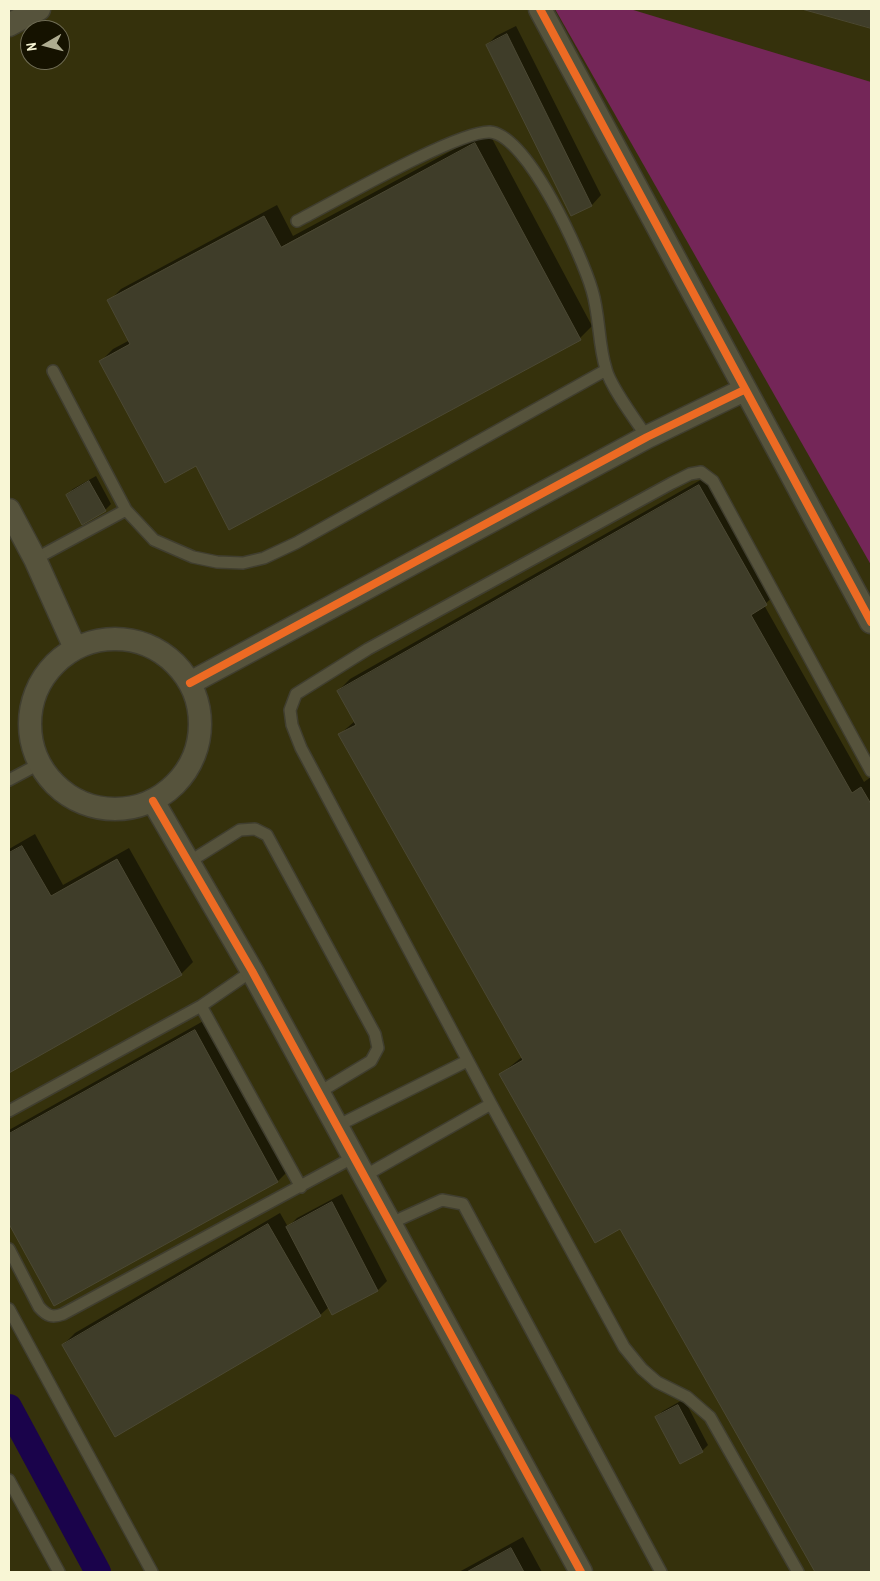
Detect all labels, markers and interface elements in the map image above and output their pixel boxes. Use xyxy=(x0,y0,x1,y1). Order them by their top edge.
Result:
north arrow xyxy=(20,20,70,70)
text: N xyxy=(22,42,41,52)

